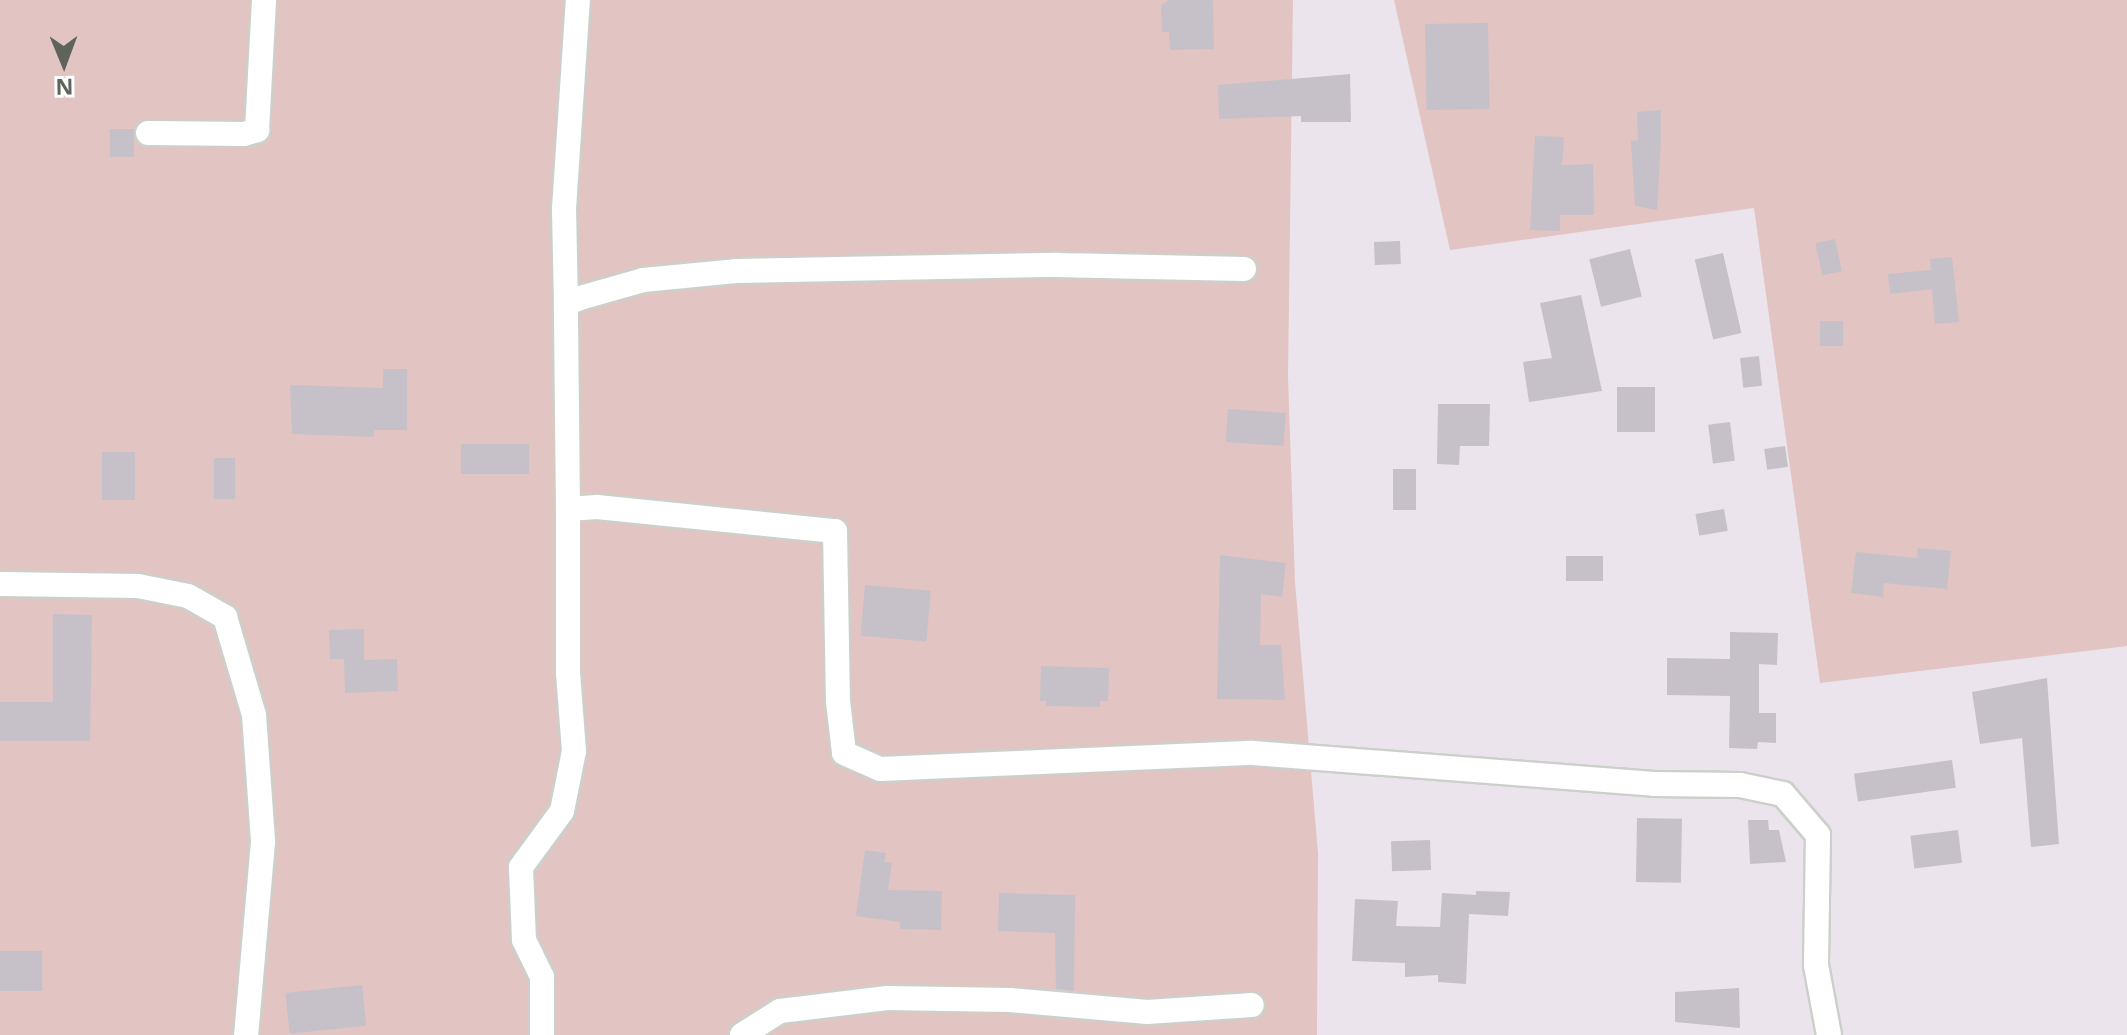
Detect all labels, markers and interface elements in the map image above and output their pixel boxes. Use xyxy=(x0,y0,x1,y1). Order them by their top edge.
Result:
north arrow xyxy=(24,24,104,104)
text: N xyxy=(55,73,74,103)

